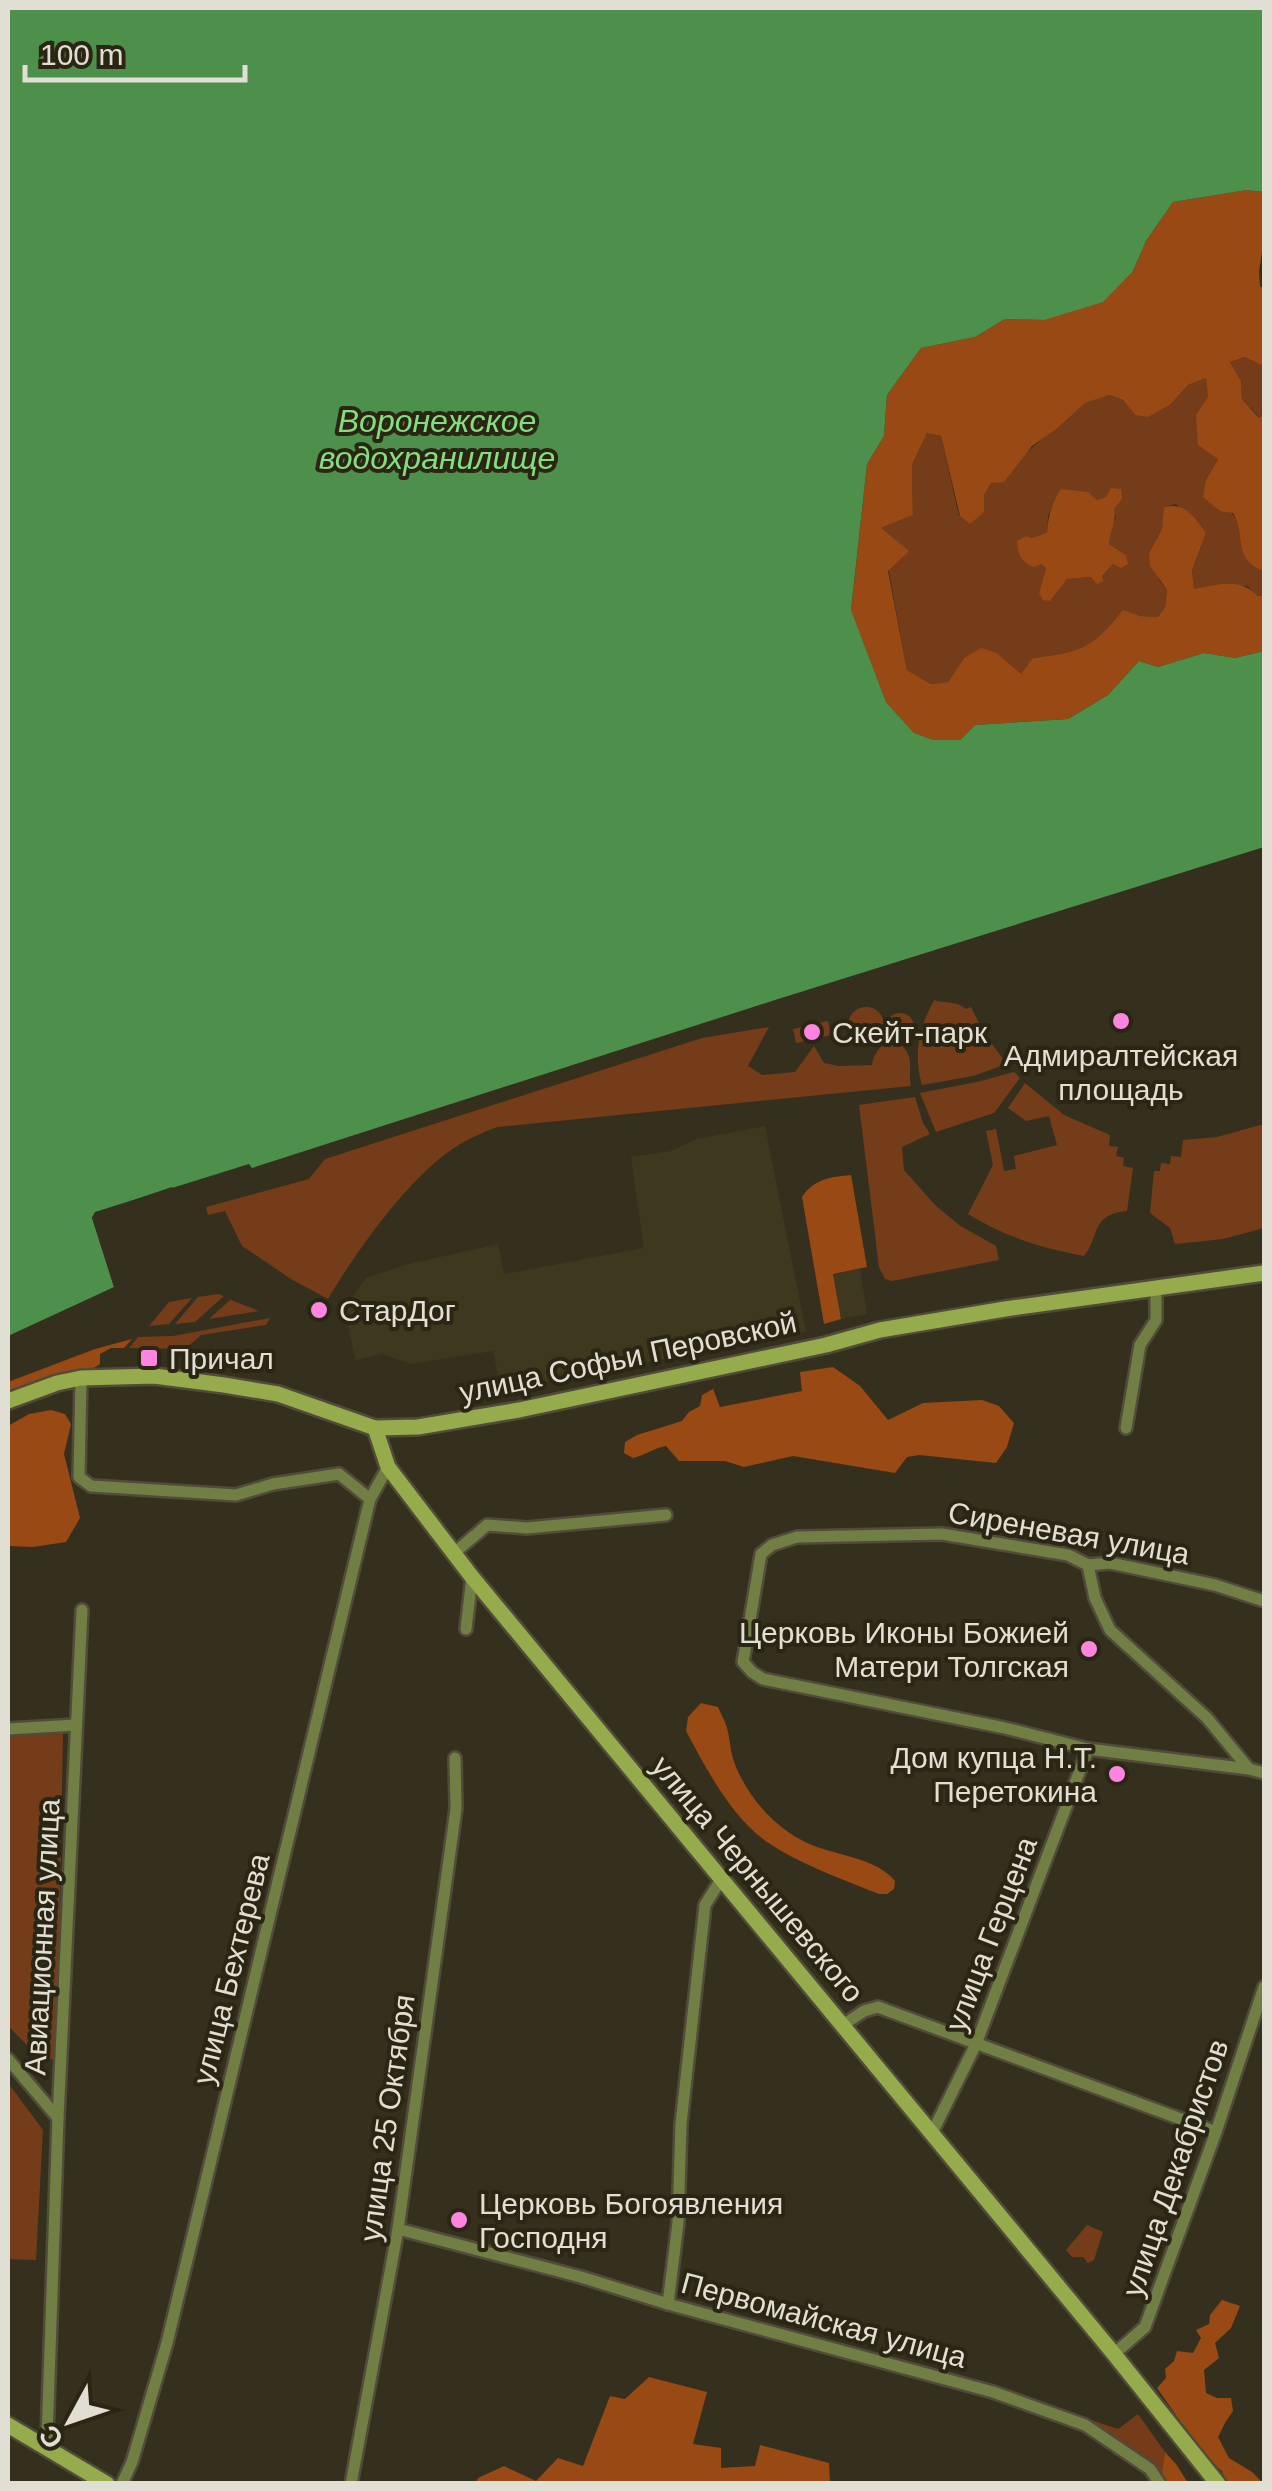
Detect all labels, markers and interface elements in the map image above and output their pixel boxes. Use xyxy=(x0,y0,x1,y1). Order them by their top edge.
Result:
scale bar xyxy=(25,20,245,82)
text: 100 m xyxy=(40,38,123,71)
water label: Воронежское водохранилище xyxy=(319,403,555,476)
marker: Адмиралтейская площадь xyxy=(1110,1010,1132,1032)
place label: Скейт-парк xyxy=(832,1016,988,1049)
marker: Скейт-парк xyxy=(801,1021,823,1043)
place label: Адмиралтейская площадь xyxy=(1004,1039,1238,1106)
place label: СтарДог xyxy=(339,1294,456,1327)
marker: СтарДог xyxy=(308,1299,330,1321)
street label: улица Софьи Перовской xyxy=(456,1305,800,1409)
place label: Причал xyxy=(169,1342,274,1375)
marker: Причал xyxy=(138,1347,160,1369)
street label: Сиреневая улица xyxy=(946,1496,1193,1571)
place label: Церковь Иконы Божией Матери Толгская xyxy=(739,1616,1069,1683)
marker: Церковь Иконы Божией Матери Толгская xyxy=(1078,1638,1100,1660)
place label: Дом купца Н.Т. Перетокина xyxy=(890,1741,1097,1808)
street label: улица Чернышевского xyxy=(645,1749,871,2009)
marker: Дом купца Н.Т. Перетокина xyxy=(1106,1763,1128,1785)
street label: Авиационная улица xyxy=(18,1798,66,2076)
street label: улица Герцена xyxy=(939,1832,1043,2036)
street label: улица Бехтерева xyxy=(186,1850,276,2088)
street label: улица 25 Октября xyxy=(353,1992,421,2244)
street label: улица Декабристов xyxy=(1115,2035,1235,2301)
place label: Церковь Богоявления Господня xyxy=(479,2187,783,2254)
marker: Церковь Богоявления Господня xyxy=(448,2209,470,2231)
street label: Первомайская улица xyxy=(678,2266,970,2374)
north arrow xyxy=(20,2371,120,2471)
text: С xyxy=(33,2419,70,2454)

